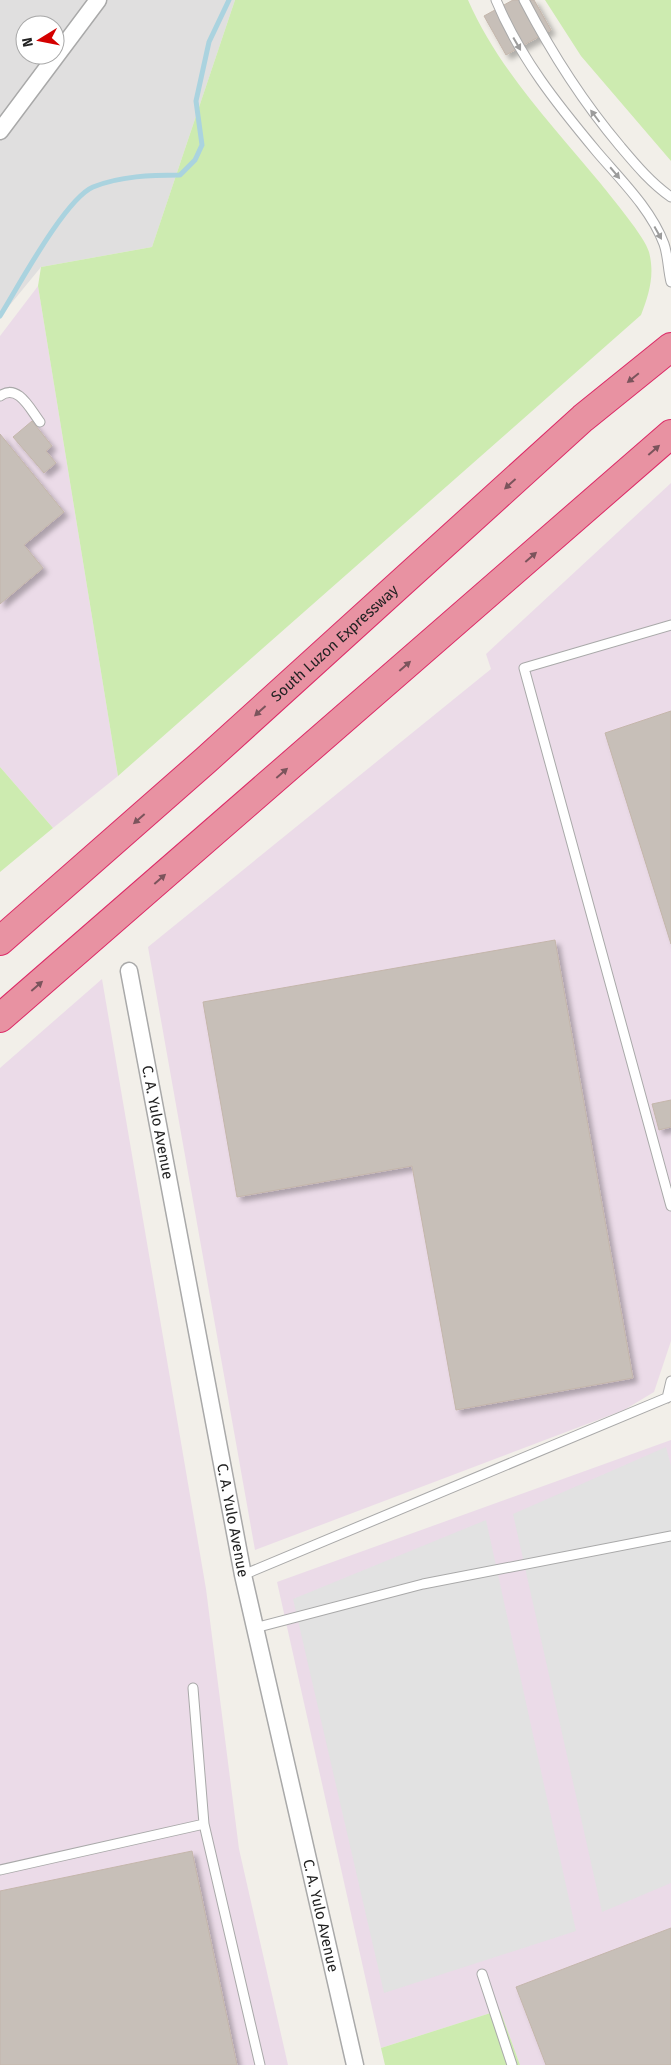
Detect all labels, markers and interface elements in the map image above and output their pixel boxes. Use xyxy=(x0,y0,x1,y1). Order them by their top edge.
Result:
north arrow xyxy=(15,15,65,65)
text: N xyxy=(19,36,37,48)
one-way arrow xyxy=(512,37,521,51)
one-way arrow xyxy=(590,109,600,123)
one-way arrow xyxy=(609,166,620,179)
one-way arrow xyxy=(653,227,662,240)
one-way arrow xyxy=(627,372,640,383)
one-way arrow xyxy=(647,444,660,455)
one-way arrow xyxy=(505,478,517,490)
one-way arrow xyxy=(525,551,538,562)
street label: South Luzon Expressway xyxy=(267,581,402,705)
one-way arrow xyxy=(399,661,411,672)
one-way arrow xyxy=(255,705,267,717)
one-way arrow xyxy=(276,767,289,778)
one-way arrow xyxy=(134,813,146,825)
one-way arrow xyxy=(153,873,165,885)
one-way arrow xyxy=(30,980,43,991)
street label: C. A. Yulo Avenue xyxy=(138,1064,177,1181)
street label: C. A. Yulo Avenue xyxy=(213,1462,252,1579)
street label: C. A. Yulo Avenue xyxy=(299,1857,342,1974)

